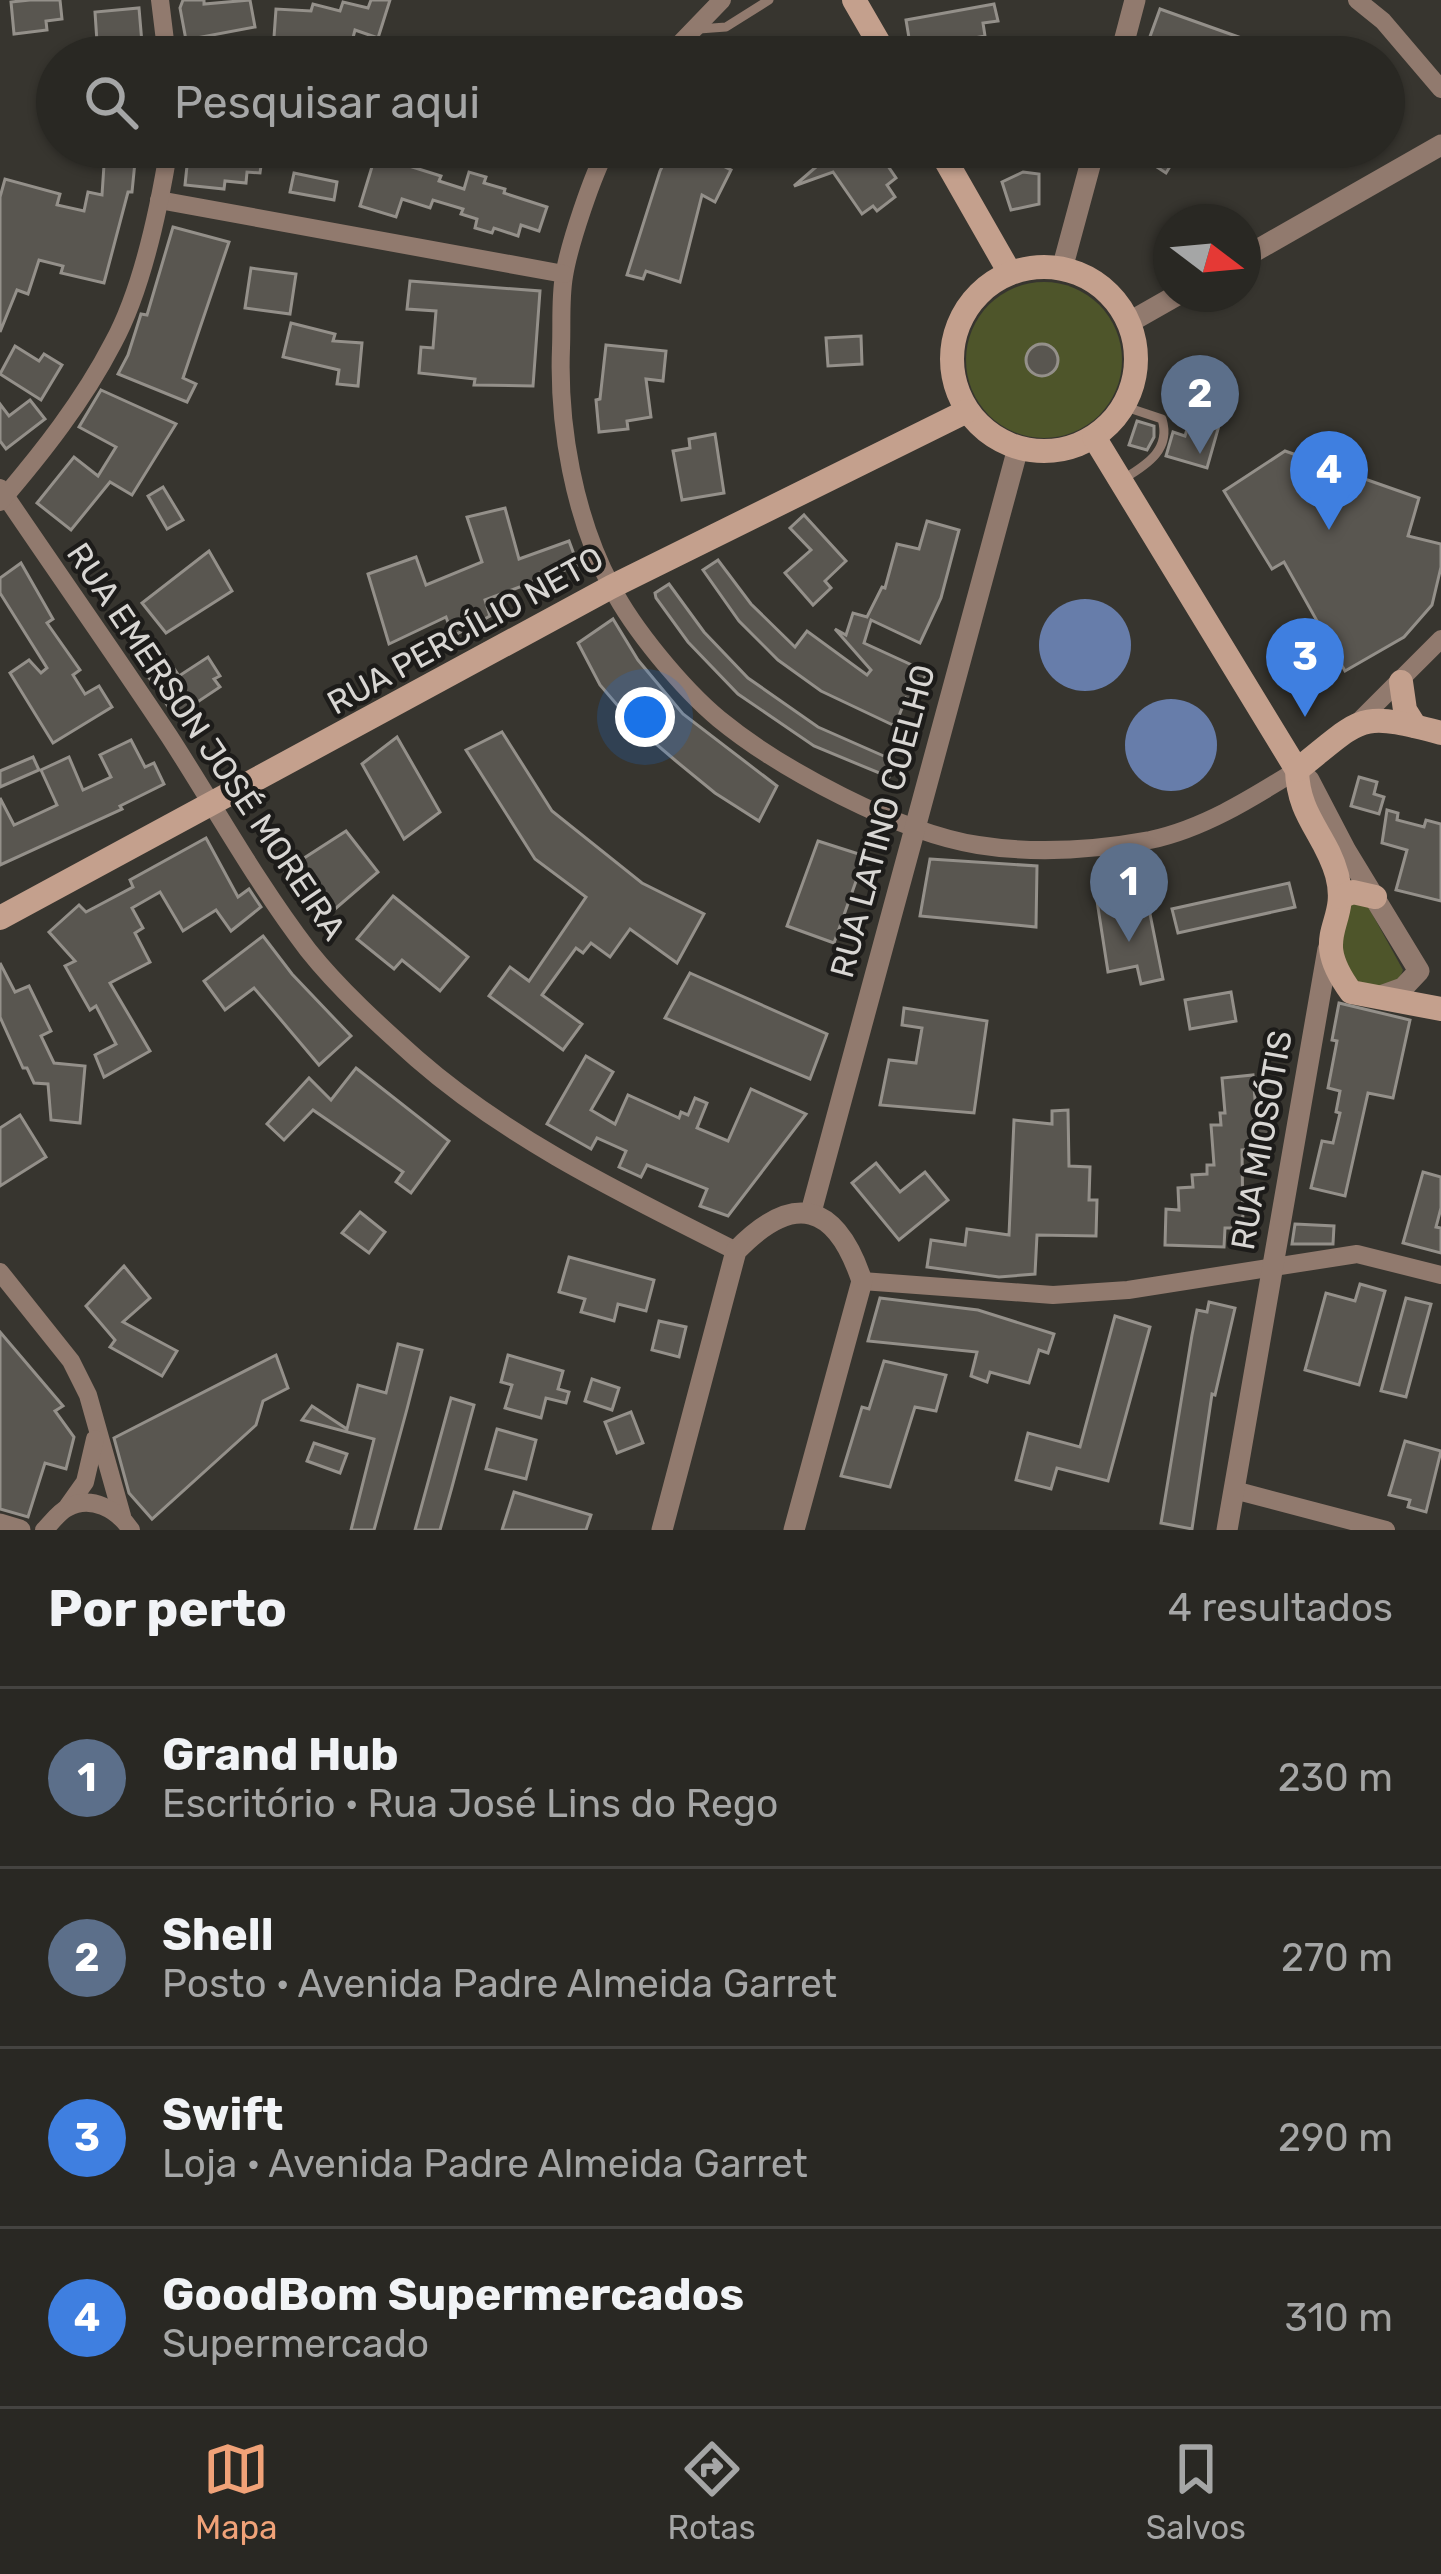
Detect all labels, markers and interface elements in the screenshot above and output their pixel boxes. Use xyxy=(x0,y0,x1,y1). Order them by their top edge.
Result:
search box xyxy=(36,36,1405,168)
icon: search xyxy=(78,69,144,135)
text: Pesquisar aqui xyxy=(174,76,480,129)
north arrow xyxy=(1153,204,1261,312)
pin: 2 xyxy=(1161,355,1239,454)
pin: 4 xyxy=(1290,431,1368,530)
street label: RUA EMERSON JOSÉ MOREIRA xyxy=(59,536,354,947)
street label: RUA PERCÍLIO NETO xyxy=(321,538,610,722)
pin: 3 xyxy=(1266,618,1344,717)
street label: RUA LATINO COELHO xyxy=(822,660,943,982)
your location xyxy=(615,687,675,747)
pin: 1 xyxy=(1090,843,1168,942)
street label: RUA MIOSÓTIS xyxy=(1223,1027,1300,1253)
text: Por perto xyxy=(48,1578,287,1639)
text: 4 resultados xyxy=(1168,1585,1393,1631)
text: Grand Hub xyxy=(162,1728,399,1781)
text: 1 xyxy=(77,1755,97,1801)
text: 230 m xyxy=(1278,1755,1393,1801)
text: Escritório · Rua José Lins do Rego xyxy=(162,1781,779,1827)
text: Shell xyxy=(162,1908,274,1961)
text: 2 xyxy=(74,1935,100,1981)
text: 270 m xyxy=(1281,1935,1393,1981)
text: Posto · Avenida Padre Almeida Garret xyxy=(162,1961,837,2007)
text: Swift xyxy=(162,2088,283,2141)
text: 3 xyxy=(74,2115,100,2161)
text: 290 m xyxy=(1278,2115,1393,2161)
text: Loja · Avenida Padre Almeida Garret xyxy=(162,2141,808,2187)
text: GoodBom Supermercados xyxy=(162,2268,744,2321)
text: 4 xyxy=(74,2295,100,2341)
text: 310 m xyxy=(1285,2295,1393,2341)
text: Supermercado xyxy=(162,2321,429,2367)
tab: Mapa xyxy=(195,2436,277,2547)
tab: Rotas xyxy=(667,2436,756,2547)
tab: Salvos xyxy=(1146,2436,1246,2547)

